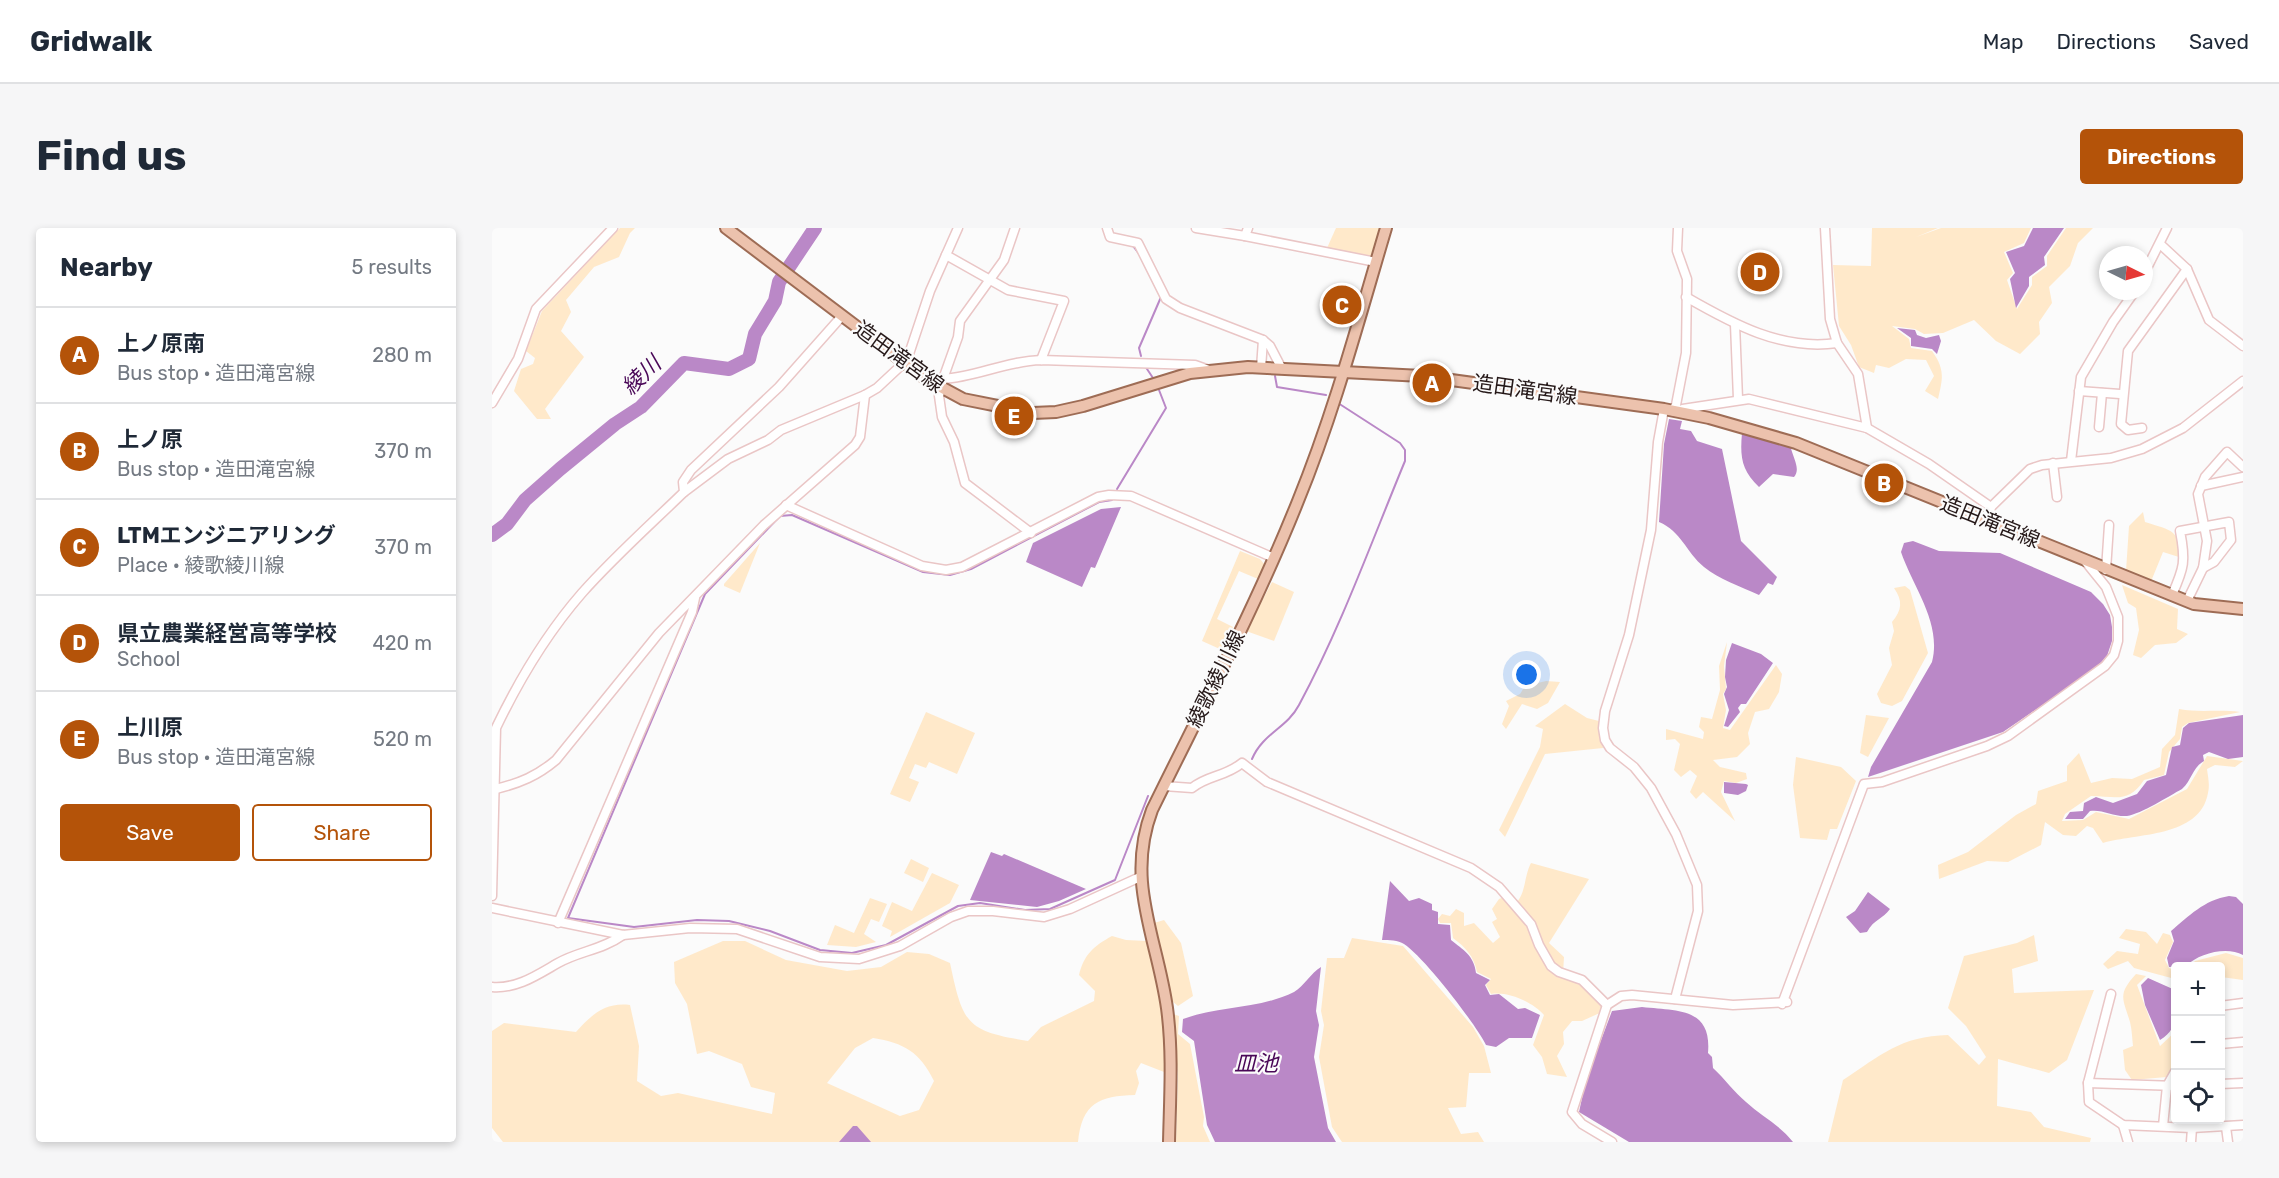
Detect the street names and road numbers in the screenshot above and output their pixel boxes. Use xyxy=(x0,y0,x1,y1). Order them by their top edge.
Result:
street label: 造田滝宮線 xyxy=(849,316,949,398)
street label: 造田滝宮線 xyxy=(1471,370,1579,409)
street label: 造田滝宮線 xyxy=(1937,490,2044,553)
street label: 綾歌綾川線 xyxy=(1181,626,1250,731)

